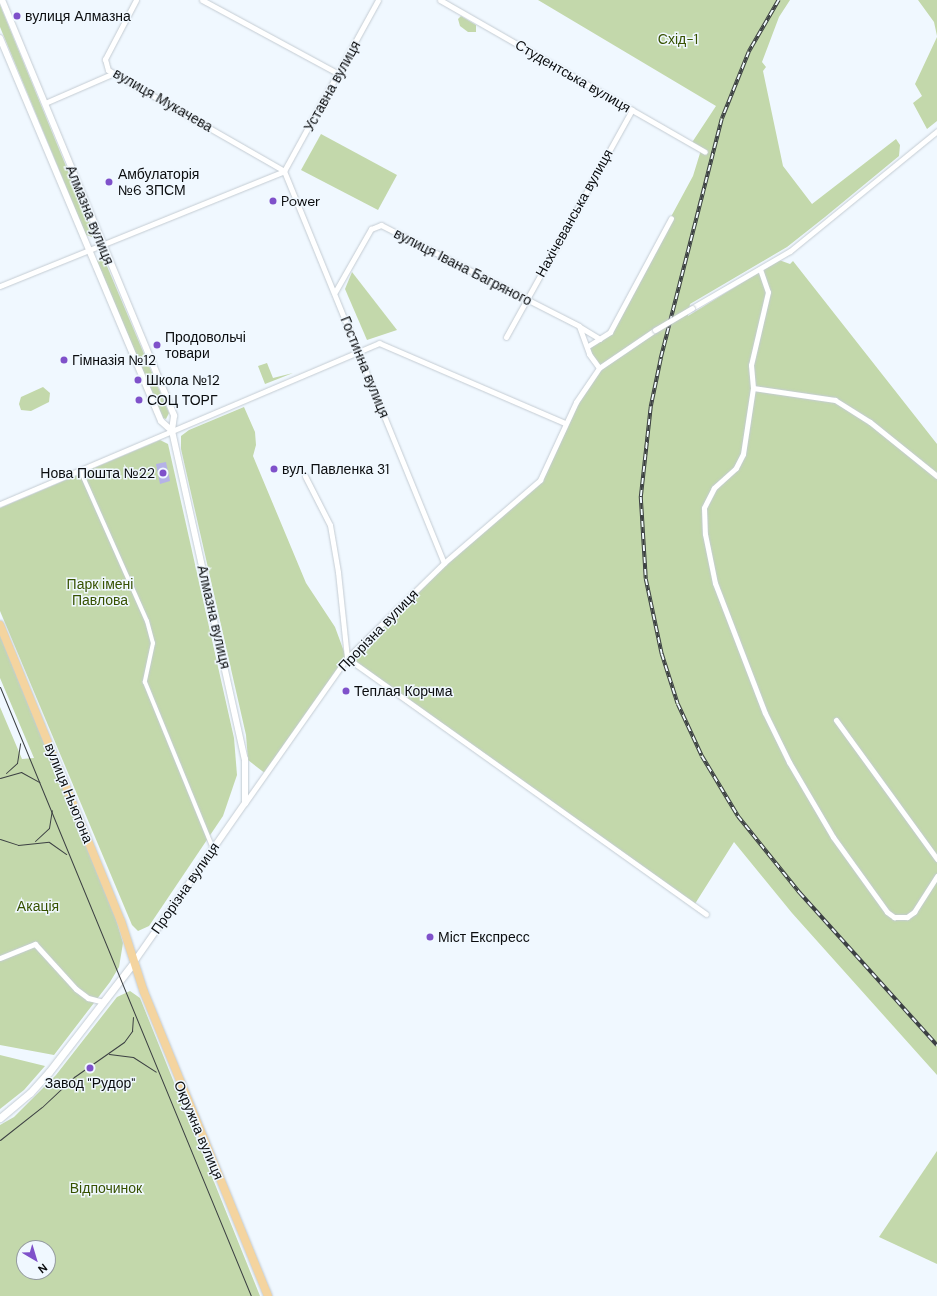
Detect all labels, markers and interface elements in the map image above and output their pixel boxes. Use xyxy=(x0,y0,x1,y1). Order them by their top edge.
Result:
place label: вулиця Алмазна xyxy=(25,8,131,24)
marker: вулиця Алмазна xyxy=(12,11,22,21)
park label: Схід-1 xyxy=(658,31,698,47)
street label: Студентська вулиця xyxy=(512,36,634,116)
street label: Уставна вулиця xyxy=(300,38,364,134)
street label: вулиця Мукачева xyxy=(110,65,216,135)
street label: Нахічеванська вулиця xyxy=(532,146,616,280)
street label: Алмазна вулиця xyxy=(62,163,118,267)
place label: Амбулаторія №6 ЗПСМ xyxy=(118,166,199,198)
marker: Амбулаторія №6 ЗПСМ xyxy=(103,176,115,188)
place label: Power xyxy=(281,193,320,209)
marker: Power xyxy=(268,196,278,206)
street label: вулиця Івана Багряного xyxy=(391,225,535,309)
street label: Гостинна вулиця xyxy=(337,314,393,420)
place label: Продовольчі товари xyxy=(165,329,246,362)
marker: Продовольчі товари xyxy=(152,340,162,350)
place label: Гімназія №12 xyxy=(72,352,156,368)
marker: Гімназія №12 xyxy=(59,355,69,365)
place label: Школа №12 xyxy=(146,372,220,388)
marker: Школа №12 xyxy=(133,375,143,385)
place label: СОЦ ТОРГ xyxy=(147,392,218,408)
marker: СОЦ ТОРГ xyxy=(134,395,144,405)
place label: вул. Павленка 31 xyxy=(282,461,389,477)
marker: вул. Павленка 31 xyxy=(269,464,279,474)
place label: Нова Пошта №22 xyxy=(40,465,155,481)
marker: Нова Пошта №22 xyxy=(158,468,168,478)
street label: Алмазна вулиця xyxy=(194,564,234,670)
park label: Парк імені Павлова xyxy=(67,576,133,608)
street label: Прорізна вулиця xyxy=(335,585,421,675)
place label: Теплая Корчма xyxy=(354,683,453,699)
marker: Теплая Корчма xyxy=(341,686,351,696)
street label: вулиця Ньютона xyxy=(41,741,97,845)
street label: Прорізна вулиця xyxy=(147,839,223,937)
park label: Акація xyxy=(17,898,59,914)
place label: Міст Експресс xyxy=(438,929,530,945)
marker: Міст Експресс xyxy=(425,932,435,942)
marker: Завод "Рудор" xyxy=(85,1063,95,1073)
place label: Завод "Рудор" xyxy=(45,1075,135,1091)
street label: Окружна вулиця xyxy=(171,1078,227,1182)
park label: Відпочинок xyxy=(70,1180,142,1196)
north arrow xyxy=(16,1240,56,1280)
text: N xyxy=(35,1261,50,1277)

